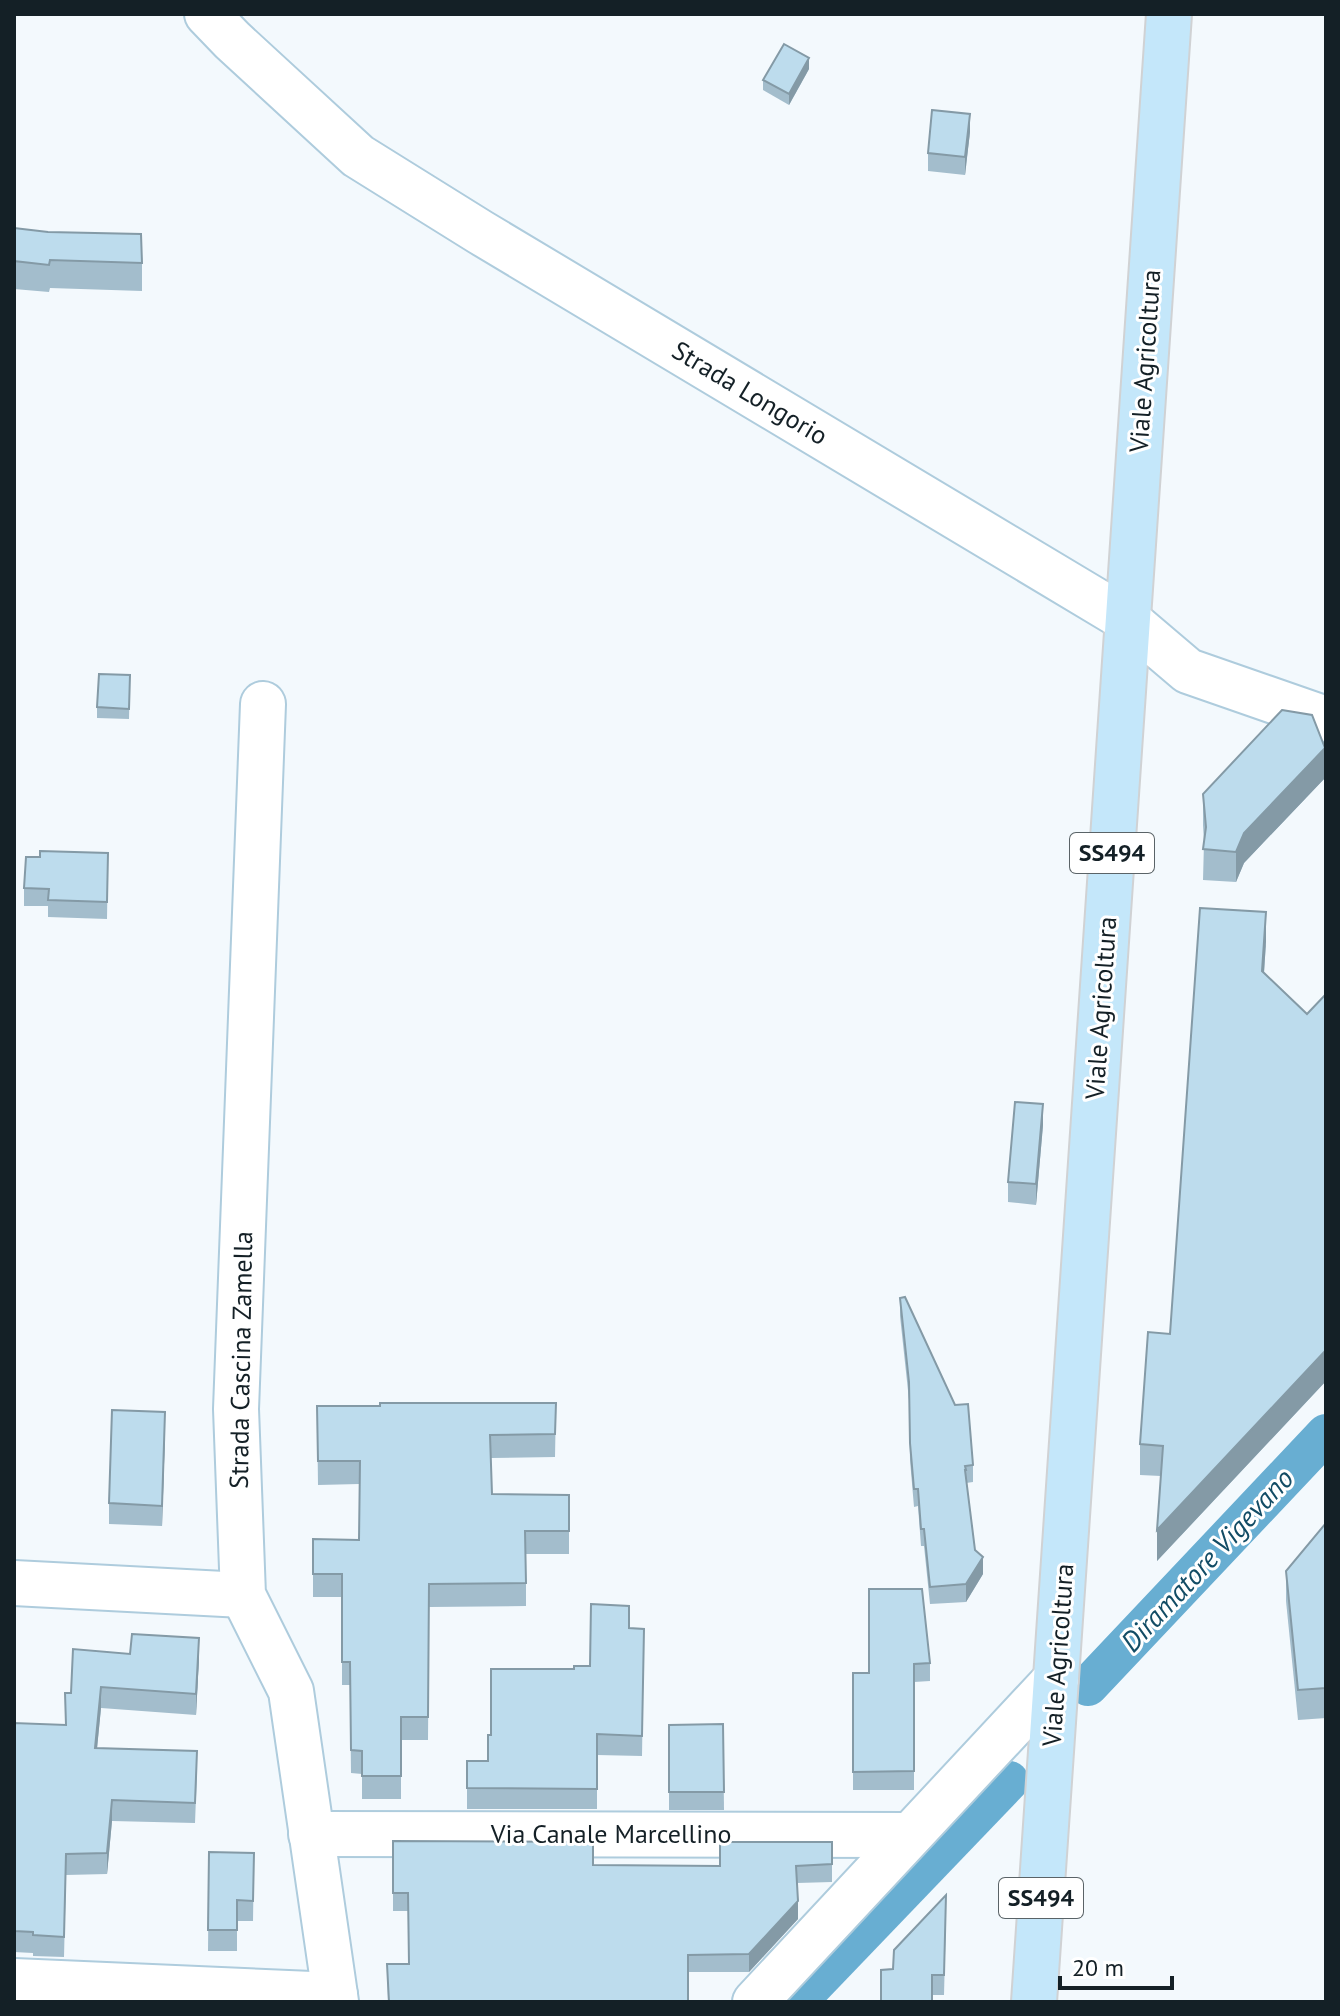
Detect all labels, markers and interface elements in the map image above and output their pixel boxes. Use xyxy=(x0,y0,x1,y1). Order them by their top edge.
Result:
street label: Viale Agricoltura xyxy=(1122,268,1167,455)
street label: Strada Longorio xyxy=(666,333,834,452)
road number: SS494 xyxy=(1070,833,1154,873)
street label: Viale Agricoltura xyxy=(1078,915,1123,1102)
street label: Strada Cascina Zamella xyxy=(222,1231,259,1489)
water label: Diramatore Vigevano xyxy=(1112,1460,1301,1659)
street label: Viale Agricoltura xyxy=(1035,1562,1080,1749)
street label: Via Canale Marcellino xyxy=(490,1817,731,1850)
road number: SS494 xyxy=(999,1878,1083,1918)
scale bar xyxy=(1060,1940,1172,1990)
text: 20 m xyxy=(1072,1952,1124,1983)

